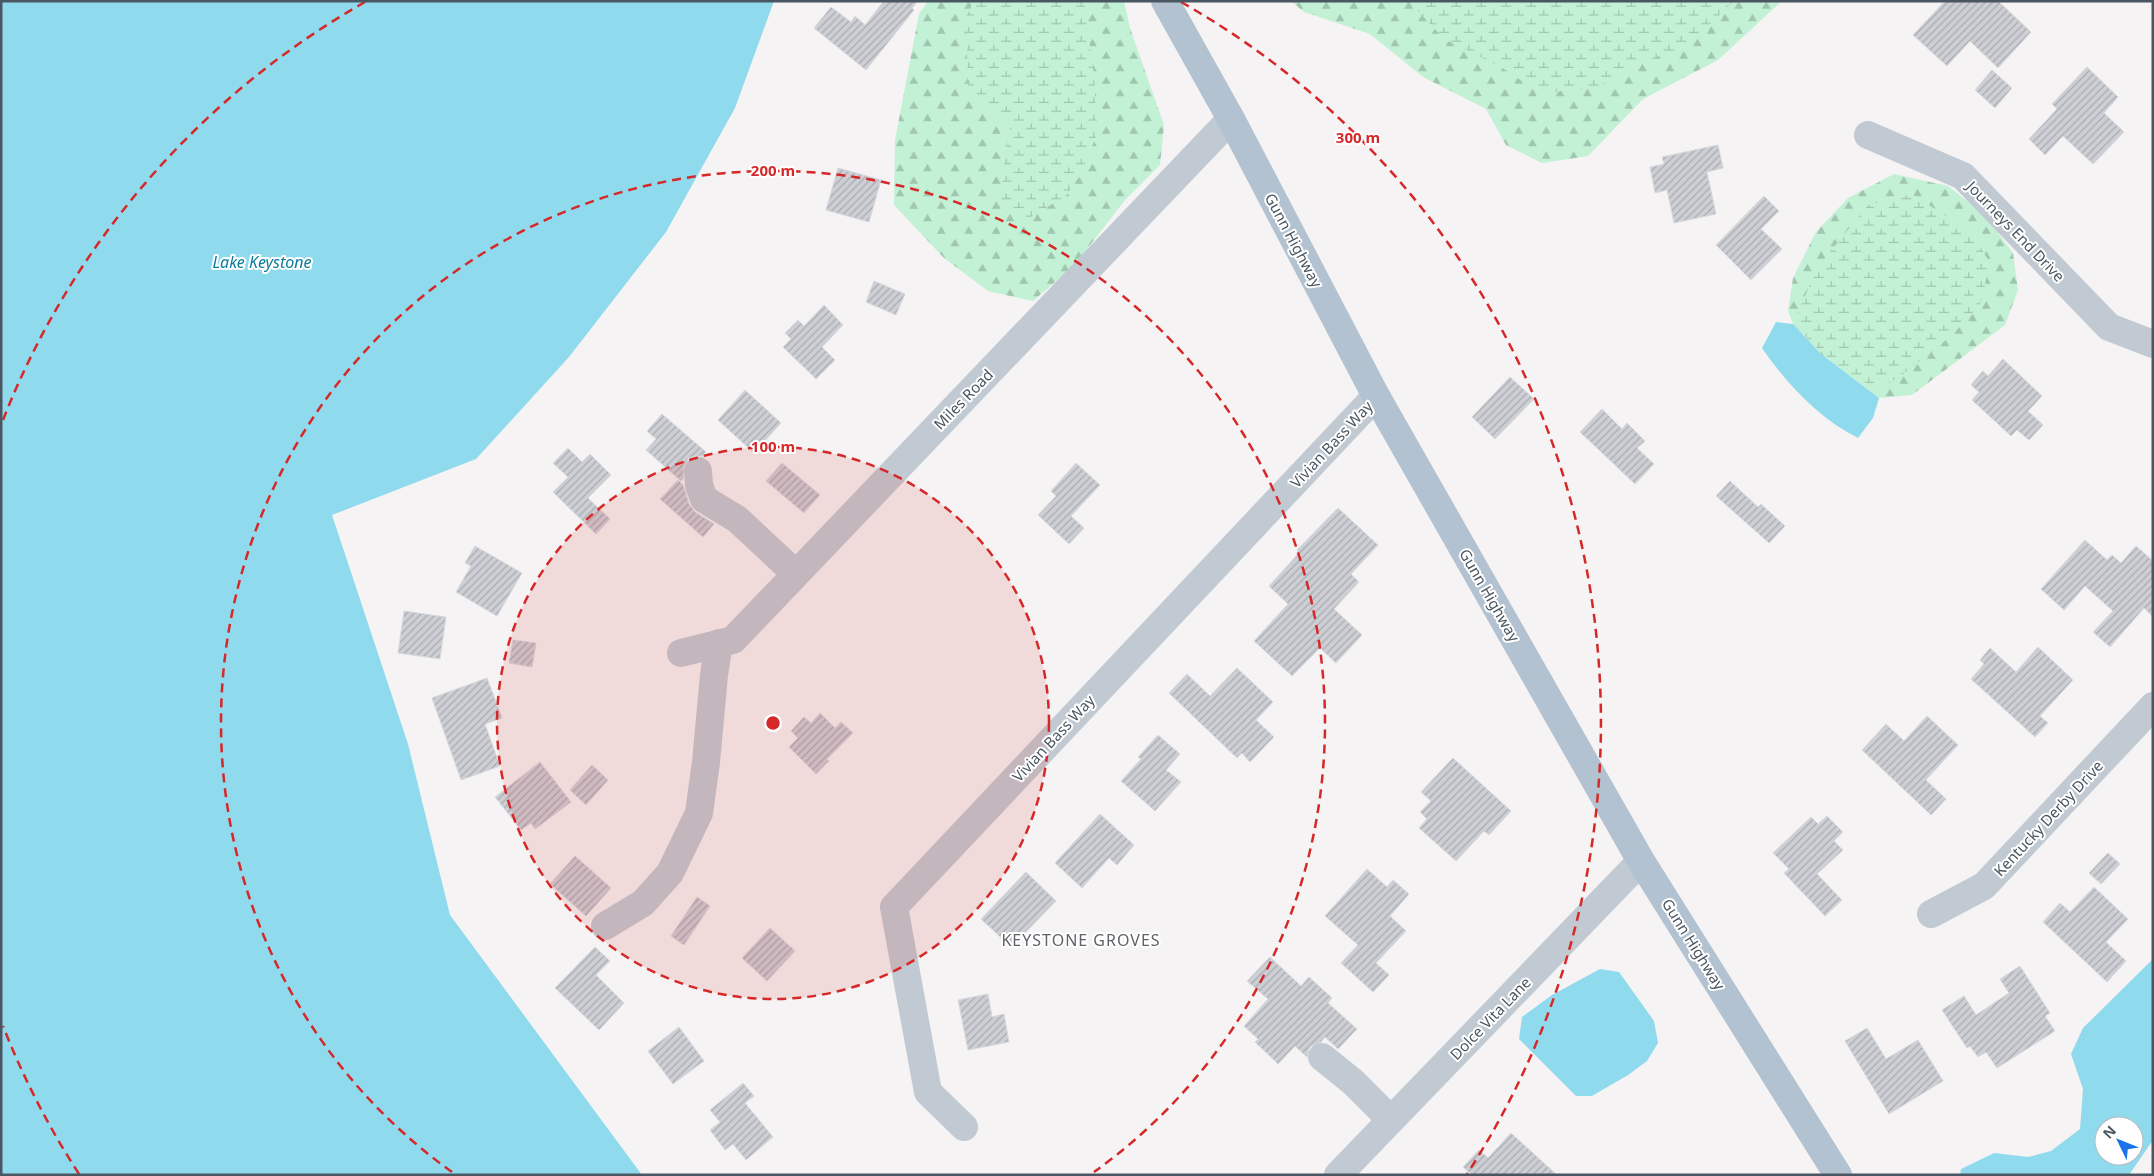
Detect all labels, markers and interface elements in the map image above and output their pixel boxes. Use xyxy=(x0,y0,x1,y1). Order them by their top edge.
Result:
text: 300 m xyxy=(1336,127,1380,147)
text: 200 m xyxy=(751,160,795,180)
street label: Journeys End Drive xyxy=(1961,175,2069,286)
street label: Gunn Highway xyxy=(1261,189,1327,291)
water label: Lake Keystone xyxy=(212,251,312,273)
street label: Miles Road xyxy=(929,364,997,434)
street label: Vivian Bass Way xyxy=(1285,396,1377,492)
text: 100 m xyxy=(751,436,795,456)
street label: Gunn Highway xyxy=(1455,545,1525,645)
street label: Vivian Bass Way xyxy=(1007,690,1099,786)
centre of rings xyxy=(764,714,782,732)
street label: Kentucky Derby Drive xyxy=(1989,756,2107,880)
street label: Gunn Highway xyxy=(1658,895,1730,994)
district label: KEYSTONE GROVES xyxy=(1001,929,1161,951)
street label: Dolce Vita Lane xyxy=(1445,972,1535,1064)
north arrow xyxy=(2094,1116,2144,1166)
text: N xyxy=(2098,1121,2120,1142)

